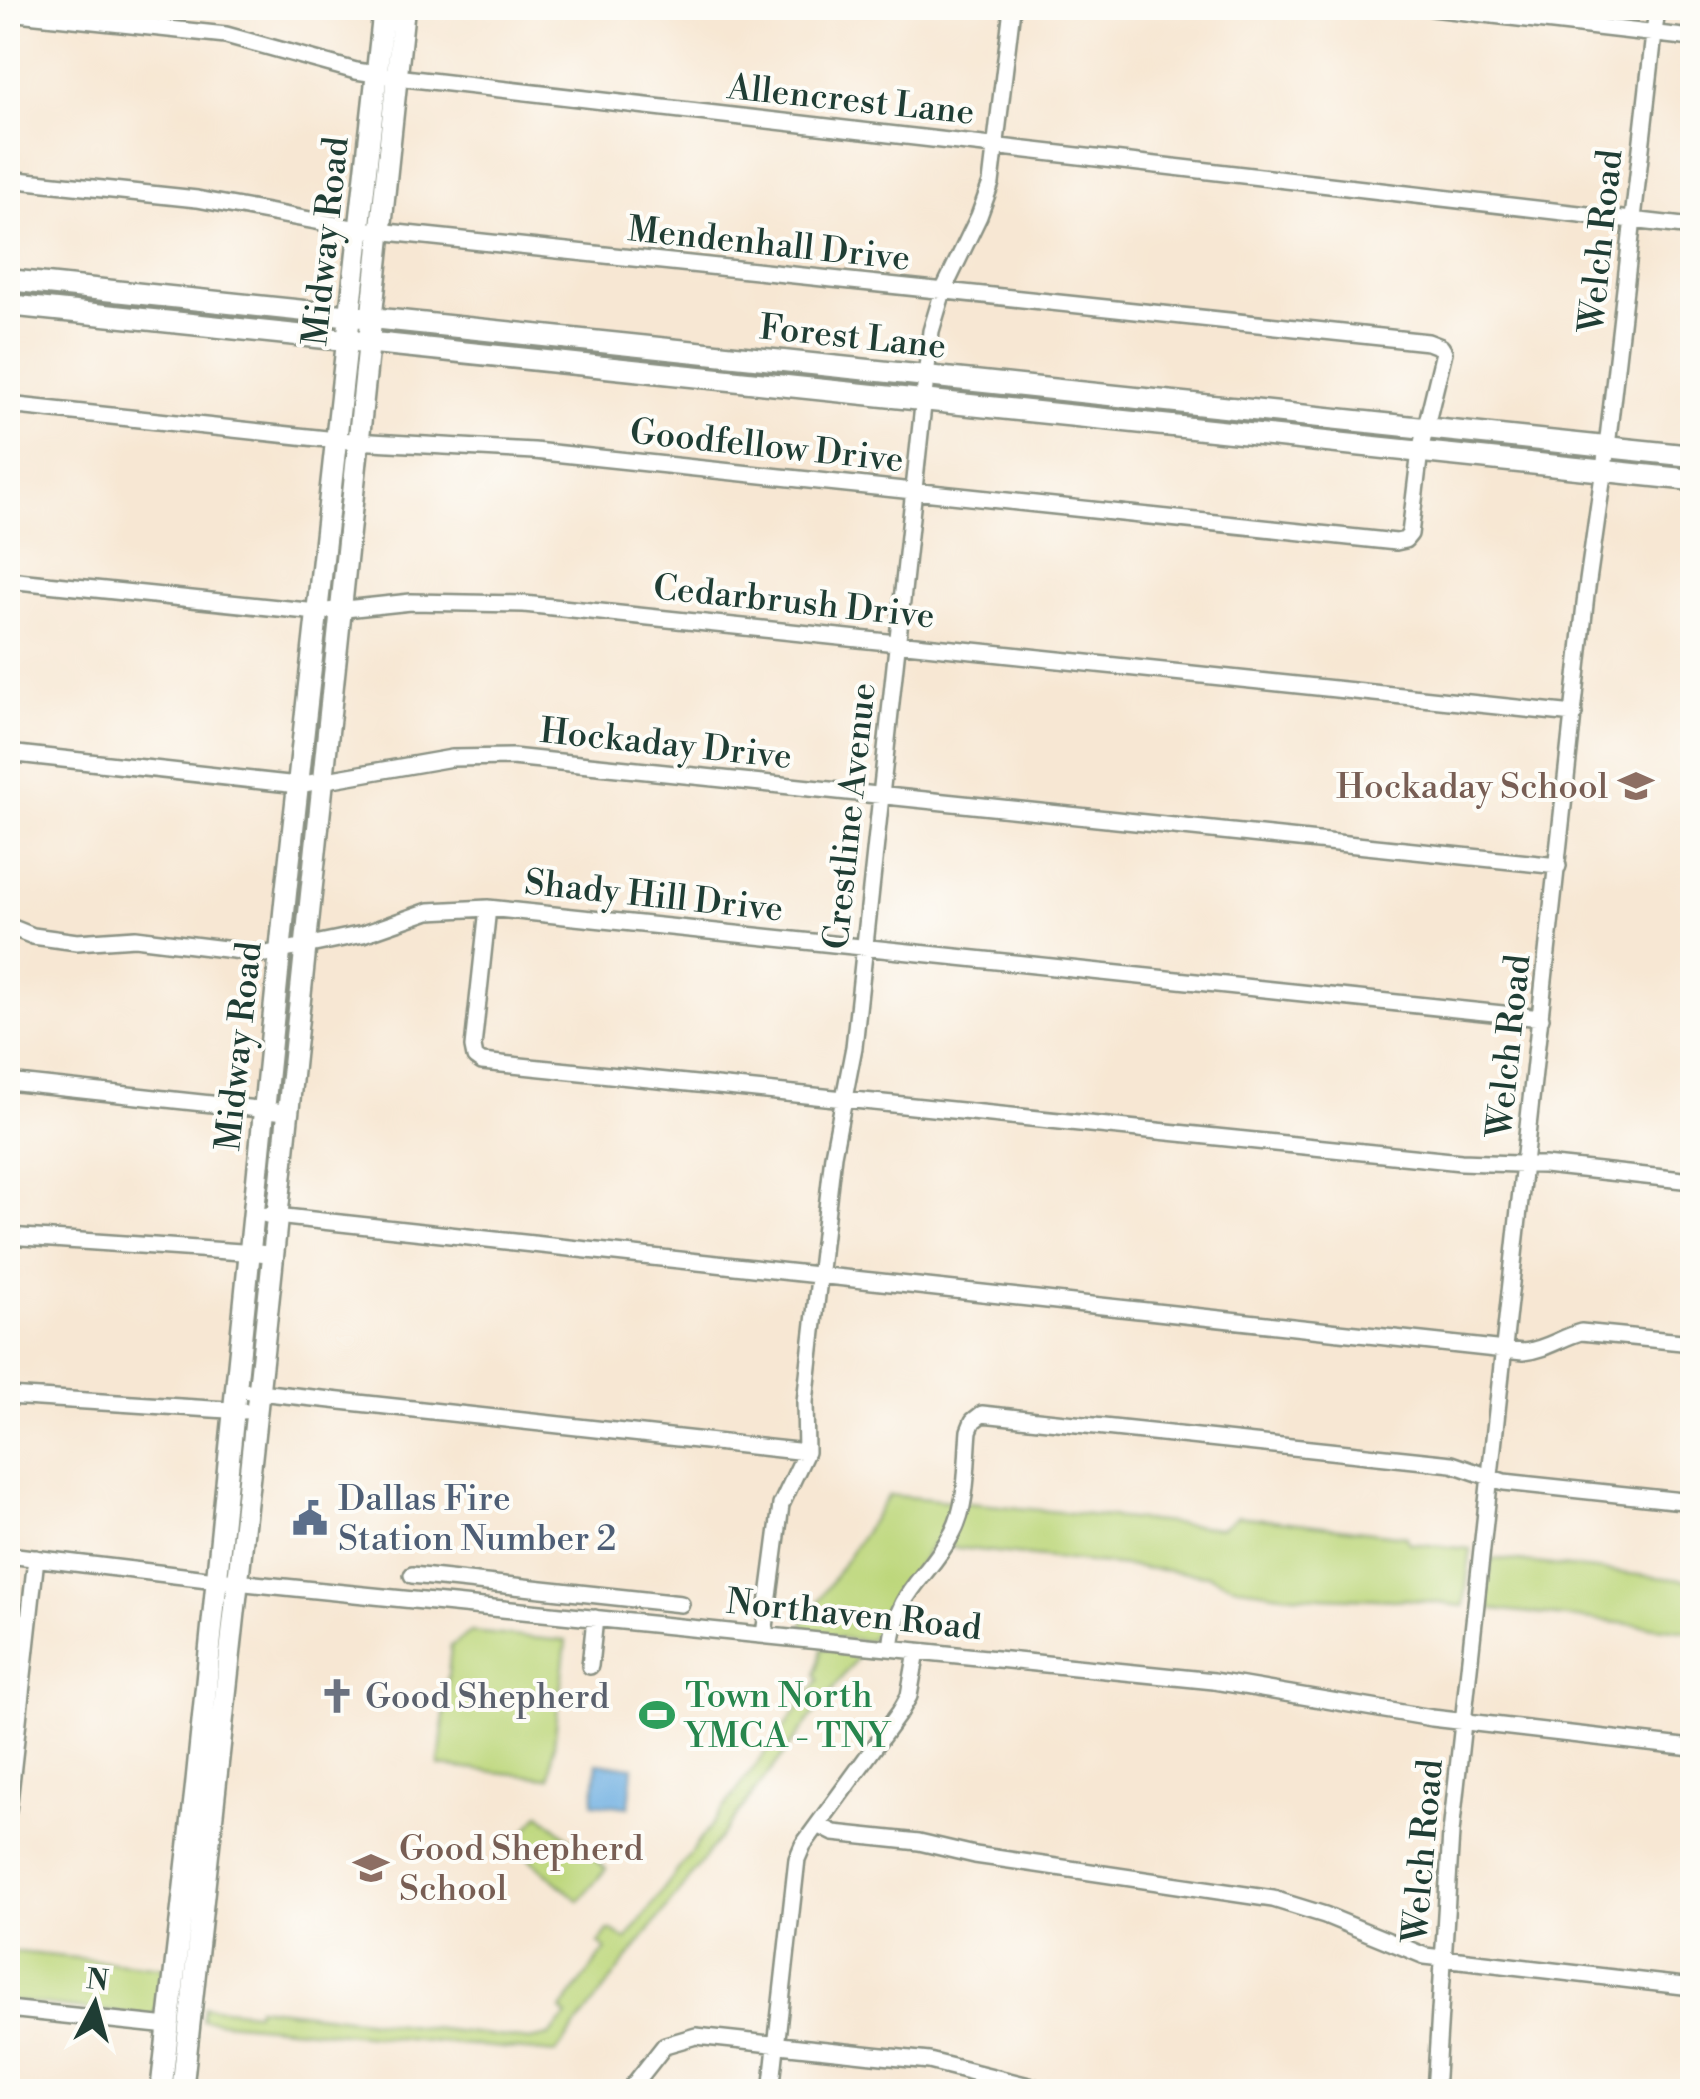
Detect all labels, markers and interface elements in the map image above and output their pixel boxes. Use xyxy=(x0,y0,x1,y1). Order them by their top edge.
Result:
street label: Allencrest Lane xyxy=(724,66,976,135)
street label: Midway Road xyxy=(294,134,359,348)
street label: Welch Road xyxy=(1570,147,1633,336)
street label: Mendenhall Drive xyxy=(626,208,912,281)
street label: Forest Lane xyxy=(757,306,948,369)
street label: Goodfellow Drive xyxy=(628,411,906,482)
street label: Cedarbrush Drive xyxy=(651,566,937,639)
street label: Crestline Avenue xyxy=(815,681,886,952)
street label: Hockaday Drive xyxy=(538,710,794,779)
place label: Hockaday School xyxy=(1336,766,1608,809)
school or university icon: Hockaday School xyxy=(1617,767,1655,805)
street label: Shady Hill Drive xyxy=(522,862,785,931)
street label: Midway Road xyxy=(207,939,272,1153)
street label: Welch Road xyxy=(1478,952,1541,1141)
place label: Dallas Fire Station Number 2 xyxy=(338,1478,617,1561)
public building icon: Dallas Fire Station Number 2 xyxy=(291,1499,329,1537)
street label: Northaven Road xyxy=(724,1581,984,1650)
place label: Town North YMCA - TNY xyxy=(683,1675,892,1758)
place label: Good Shepherd xyxy=(365,1676,609,1719)
church icon: Good Shepherd xyxy=(318,1677,356,1715)
sports icon: Town North YMCA - TNY xyxy=(638,1696,676,1734)
street label: Welch Road xyxy=(1394,1757,1453,1946)
place label: Good Shepherd School xyxy=(399,1828,643,1911)
school or university icon: Good Shepherd School xyxy=(352,1849,390,1887)
north arrow xyxy=(45,1954,145,2054)
text: N xyxy=(85,1962,110,1999)

